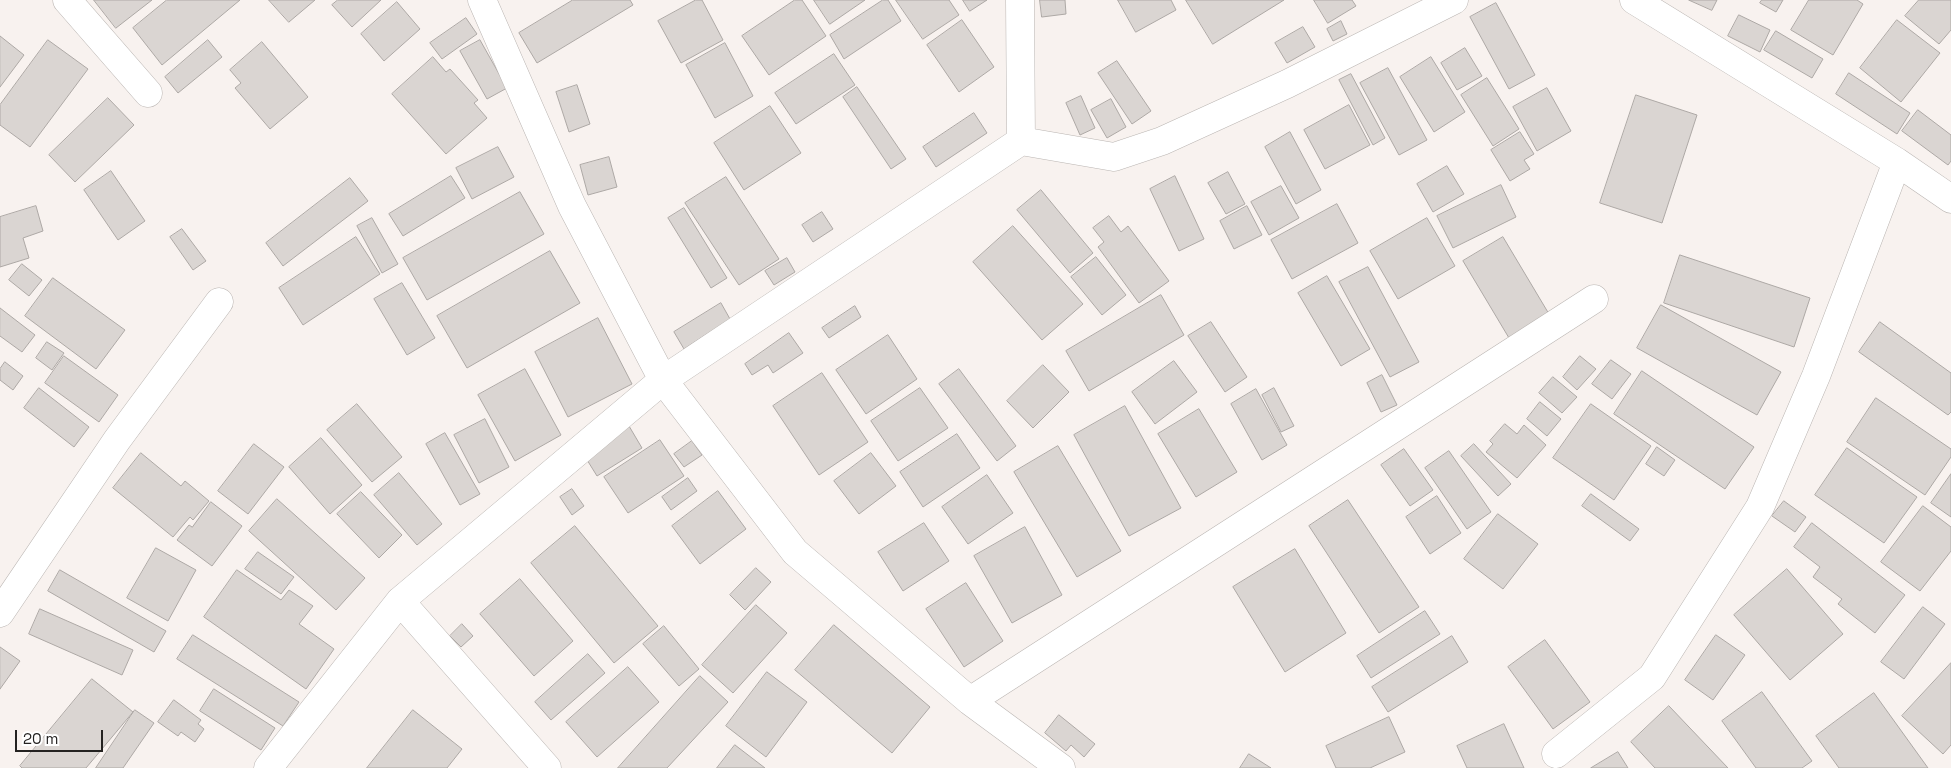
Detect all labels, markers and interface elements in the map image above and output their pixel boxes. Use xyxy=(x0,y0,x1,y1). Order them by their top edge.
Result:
scale bar xyxy=(18,720,105,752)
text: 20 m xyxy=(23,729,58,748)

